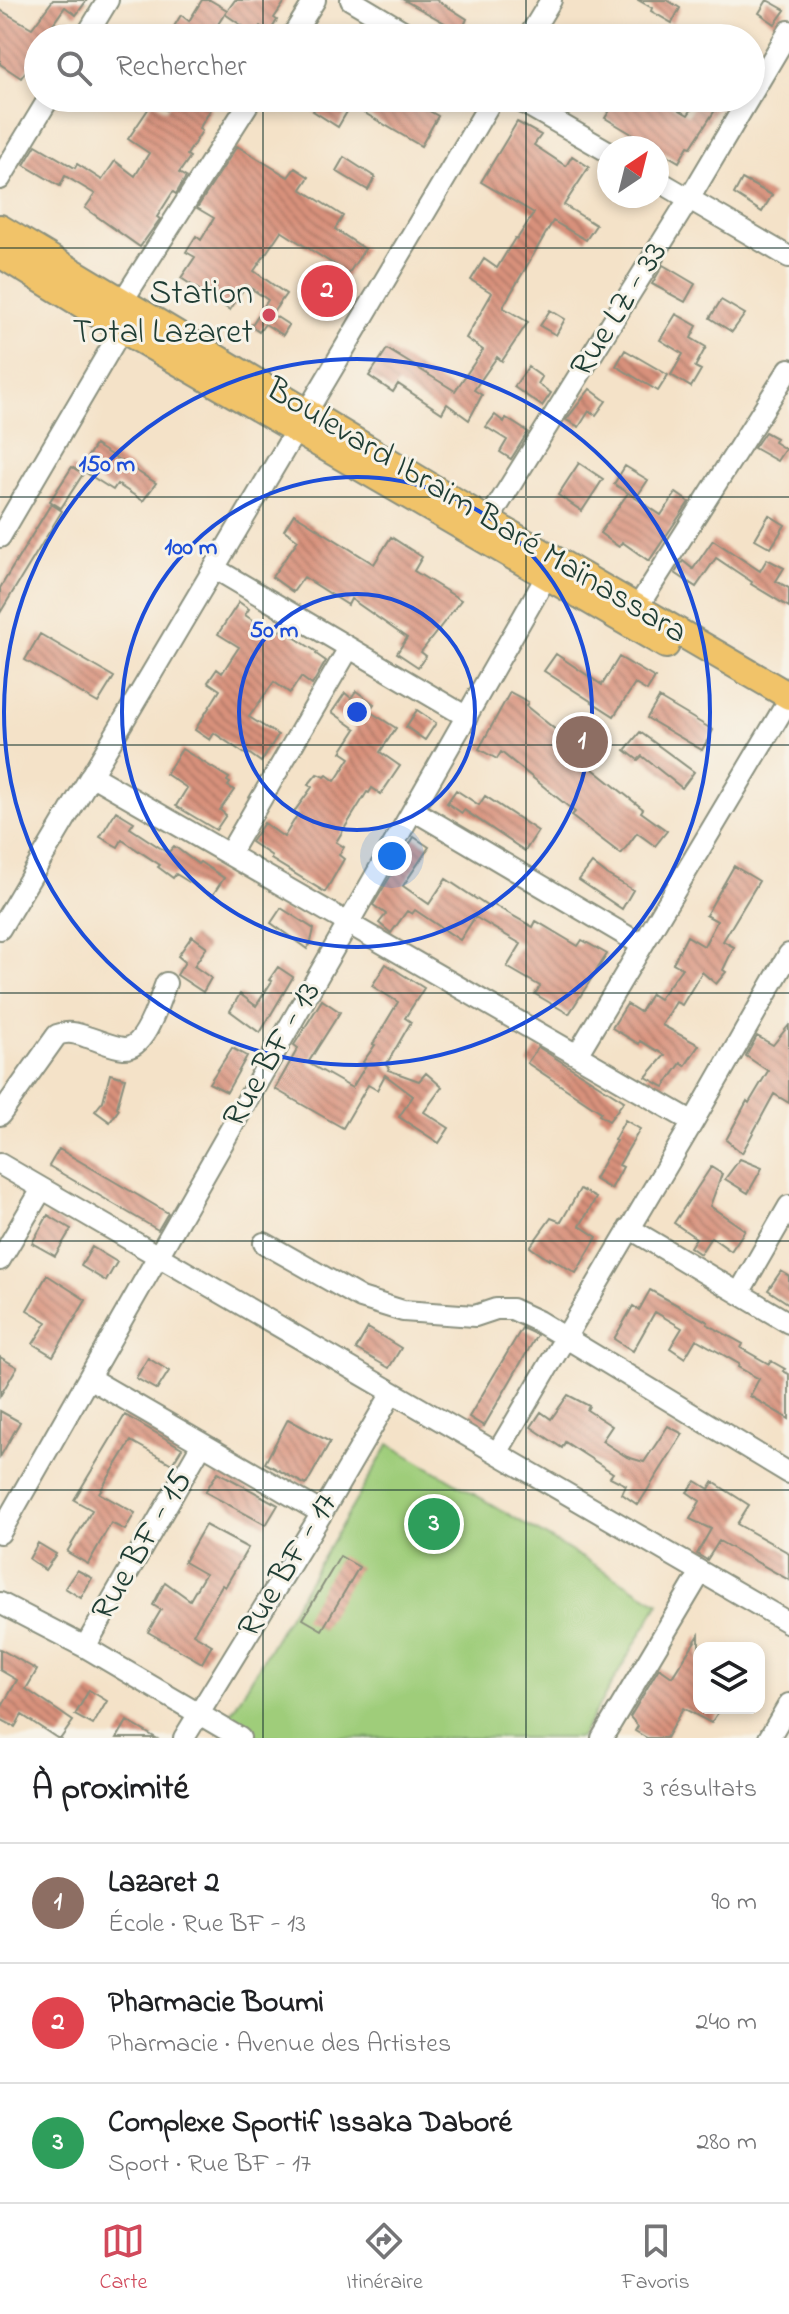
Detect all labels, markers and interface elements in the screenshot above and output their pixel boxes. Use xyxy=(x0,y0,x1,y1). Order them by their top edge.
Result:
search box xyxy=(24,24,765,112)
icon: search xyxy=(52,46,96,90)
text: Rechercher xyxy=(116,46,247,90)
north arrow xyxy=(597,136,669,208)
street label: Rue LZ - 33 xyxy=(559,232,681,388)
pin: 2 xyxy=(301,261,353,321)
place label: Station Total Lazaret xyxy=(72,270,253,359)
marker: Station Total Lazaret xyxy=(260,306,278,324)
street label: Boulevard Ibraim Baré Maïnassara xyxy=(255,365,696,658)
text: 150 m xyxy=(79,448,136,483)
text: 100 m xyxy=(165,531,218,566)
text: 50 m xyxy=(250,614,299,649)
centre of rings xyxy=(343,698,371,726)
pin: 1 xyxy=(556,712,608,772)
your location xyxy=(372,836,412,876)
street label: Rue BF - 13 xyxy=(211,973,335,1137)
street label: Rue BF - 15 xyxy=(80,1461,206,1631)
street label: Rue BF - 17 xyxy=(226,1484,352,1648)
pin: 3 xyxy=(408,1494,460,1554)
map controls xyxy=(693,1642,765,1714)
button: layers xyxy=(693,1642,765,1714)
text: À proximité xyxy=(32,1765,189,1815)
text: 3 résultats xyxy=(643,1771,757,1809)
text: Lazaret 2 xyxy=(108,1862,219,1906)
text: 1 xyxy=(54,1884,62,1922)
text: 90 m xyxy=(711,1884,757,1922)
text: École · Rue BF - 13 xyxy=(108,1906,306,1944)
text: Pharmacie Boumi xyxy=(108,1982,324,2026)
text: 2 xyxy=(52,2004,64,2042)
text: 240 m xyxy=(695,2004,757,2042)
text: Pharmacie · Avenue des Artistes xyxy=(108,2026,451,2064)
text: Complexe Sportif Issaka Daboré xyxy=(108,2102,512,2146)
text: 3 xyxy=(53,2124,63,2162)
text: 280 m xyxy=(696,2124,757,2162)
text: Sport · Rue BF - 17 xyxy=(108,2146,311,2184)
tab: Carte xyxy=(99,2219,147,2299)
tab: Itinéraire xyxy=(346,2219,423,2299)
tab: Favoris xyxy=(622,2219,690,2299)

